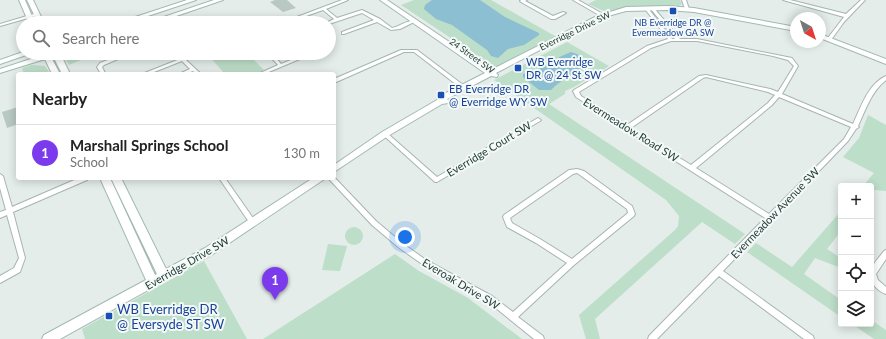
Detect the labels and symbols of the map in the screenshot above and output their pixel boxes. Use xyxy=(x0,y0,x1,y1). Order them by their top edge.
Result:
marker: NB Everridge DR @ Evermeadow GA SW xyxy=(668,6,678,16)
street label: Everridge Drive SW xyxy=(537,8,613,53)
north arrow xyxy=(790,12,826,48)
place label: NB Everridge DR @ Evermeadow GA SW xyxy=(632,17,715,38)
street label: 24 Street SW xyxy=(448,36,497,76)
place label: WB Everridge DR @ 24 St SW xyxy=(526,55,602,81)
marker: WB Everridge DR @ 24 St SW xyxy=(513,63,523,73)
place label: EB Everridge DR @ Everridge WY SW xyxy=(449,82,548,108)
marker: EB Everridge DR @ Everridge WY SW xyxy=(436,90,446,100)
street label: Evermeadow Road SW xyxy=(581,95,682,165)
street label: Everridge Court SW xyxy=(444,118,534,179)
street label: Evermeadow Avenue SW xyxy=(728,164,822,261)
your location xyxy=(395,227,415,247)
street label: Everridge Drive SW xyxy=(142,233,232,292)
street label: Everoak Drive SW xyxy=(420,255,503,312)
pin: 1 xyxy=(262,267,288,300)
place label: WB Everridge DR @ Eversyde ST SW xyxy=(117,301,225,332)
marker: WB Everridge DR @ Eversyde ST SW xyxy=(104,311,114,321)

